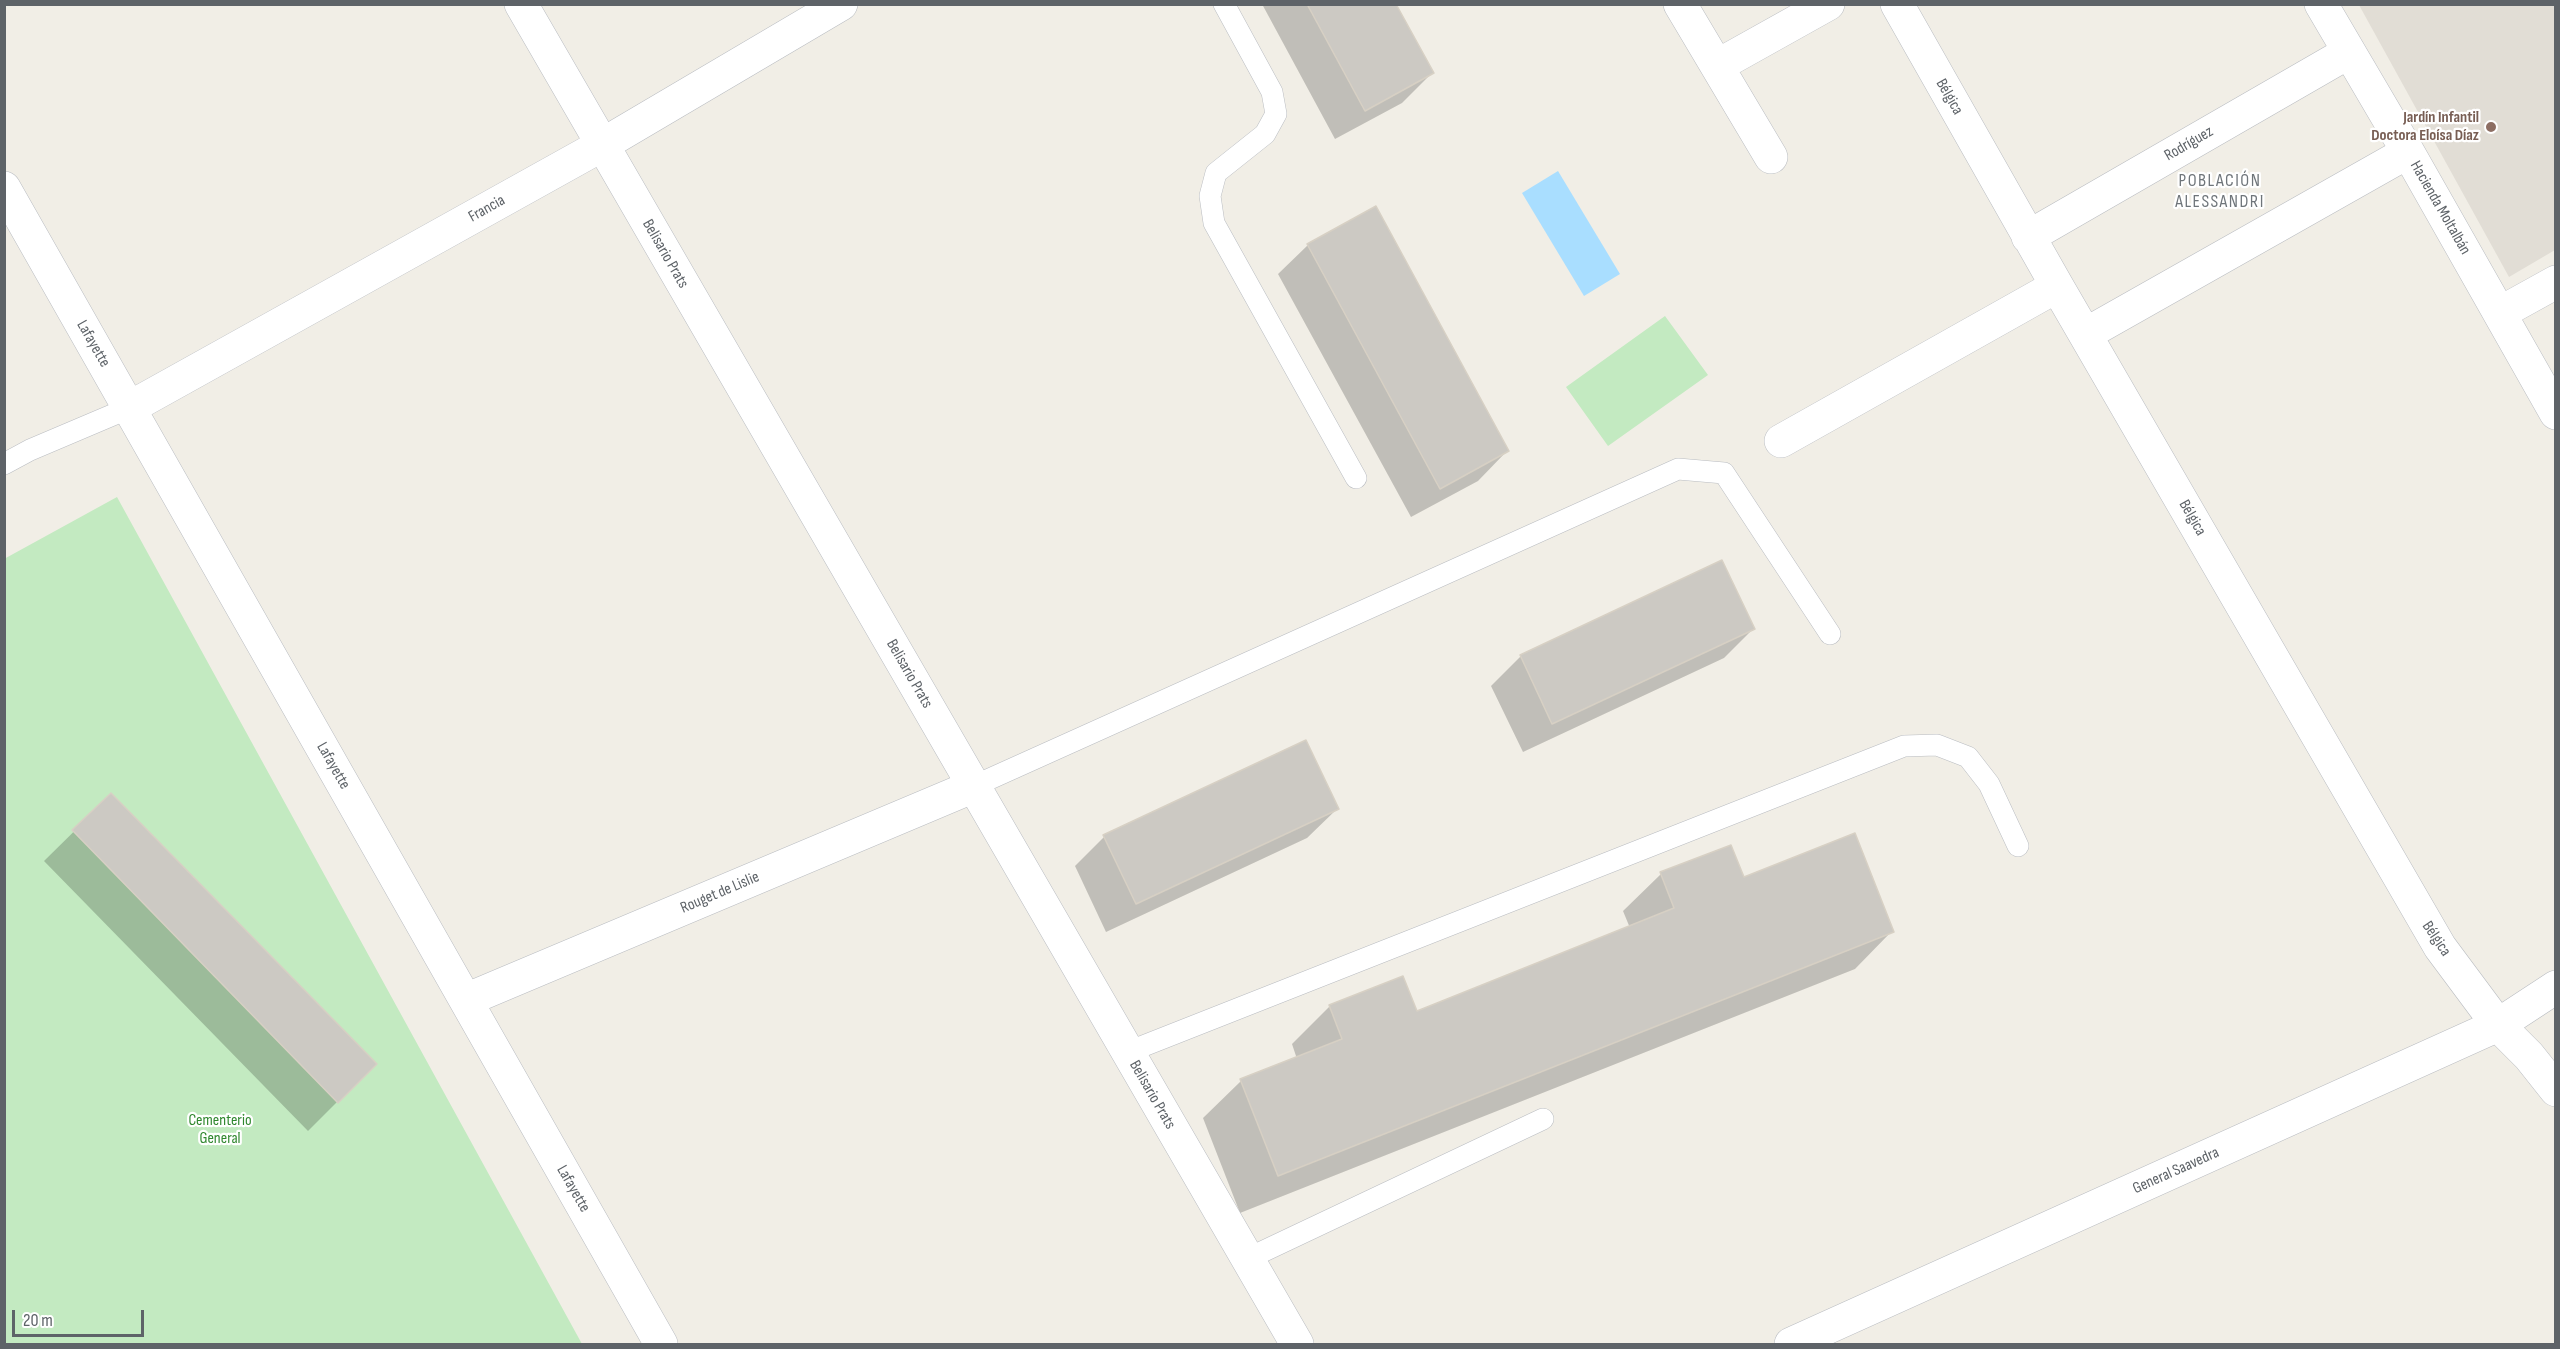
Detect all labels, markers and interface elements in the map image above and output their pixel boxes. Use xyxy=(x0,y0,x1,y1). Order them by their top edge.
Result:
street label: Bélgica xyxy=(1931,76,1967,118)
place label: Jardín Infantil Doctora Eloísa Díaz xyxy=(2371,108,2479,146)
marker: Jardín Infantil Doctora Eloísa Díaz xyxy=(2484,120,2498,134)
street label: Rodríguez xyxy=(2161,122,2217,166)
street label: Hacienda Moltalbán xyxy=(2405,158,2475,258)
district label: POBLACIÓN ALESSANDRI xyxy=(2175,170,2265,213)
street label: Francia xyxy=(465,191,509,227)
street label: Belisario Prats xyxy=(638,216,692,292)
street label: Lafayette xyxy=(72,317,114,371)
street label: Bélgica xyxy=(2174,497,2210,539)
street label: Belisario Prats xyxy=(882,636,936,712)
street label: Lafayette xyxy=(312,739,354,793)
street label: Rouget de Lislie xyxy=(678,868,762,918)
street label: Bélgica xyxy=(2417,918,2455,960)
street label: Belisario Prats xyxy=(1125,1057,1179,1133)
park label: Cementerio General xyxy=(188,1111,252,1149)
street label: General Saavedra xyxy=(2130,1143,2222,1199)
street label: Lafayette xyxy=(552,1162,594,1216)
scale bar xyxy=(15,1298,147,1336)
text: 20 m xyxy=(23,1310,53,1331)

